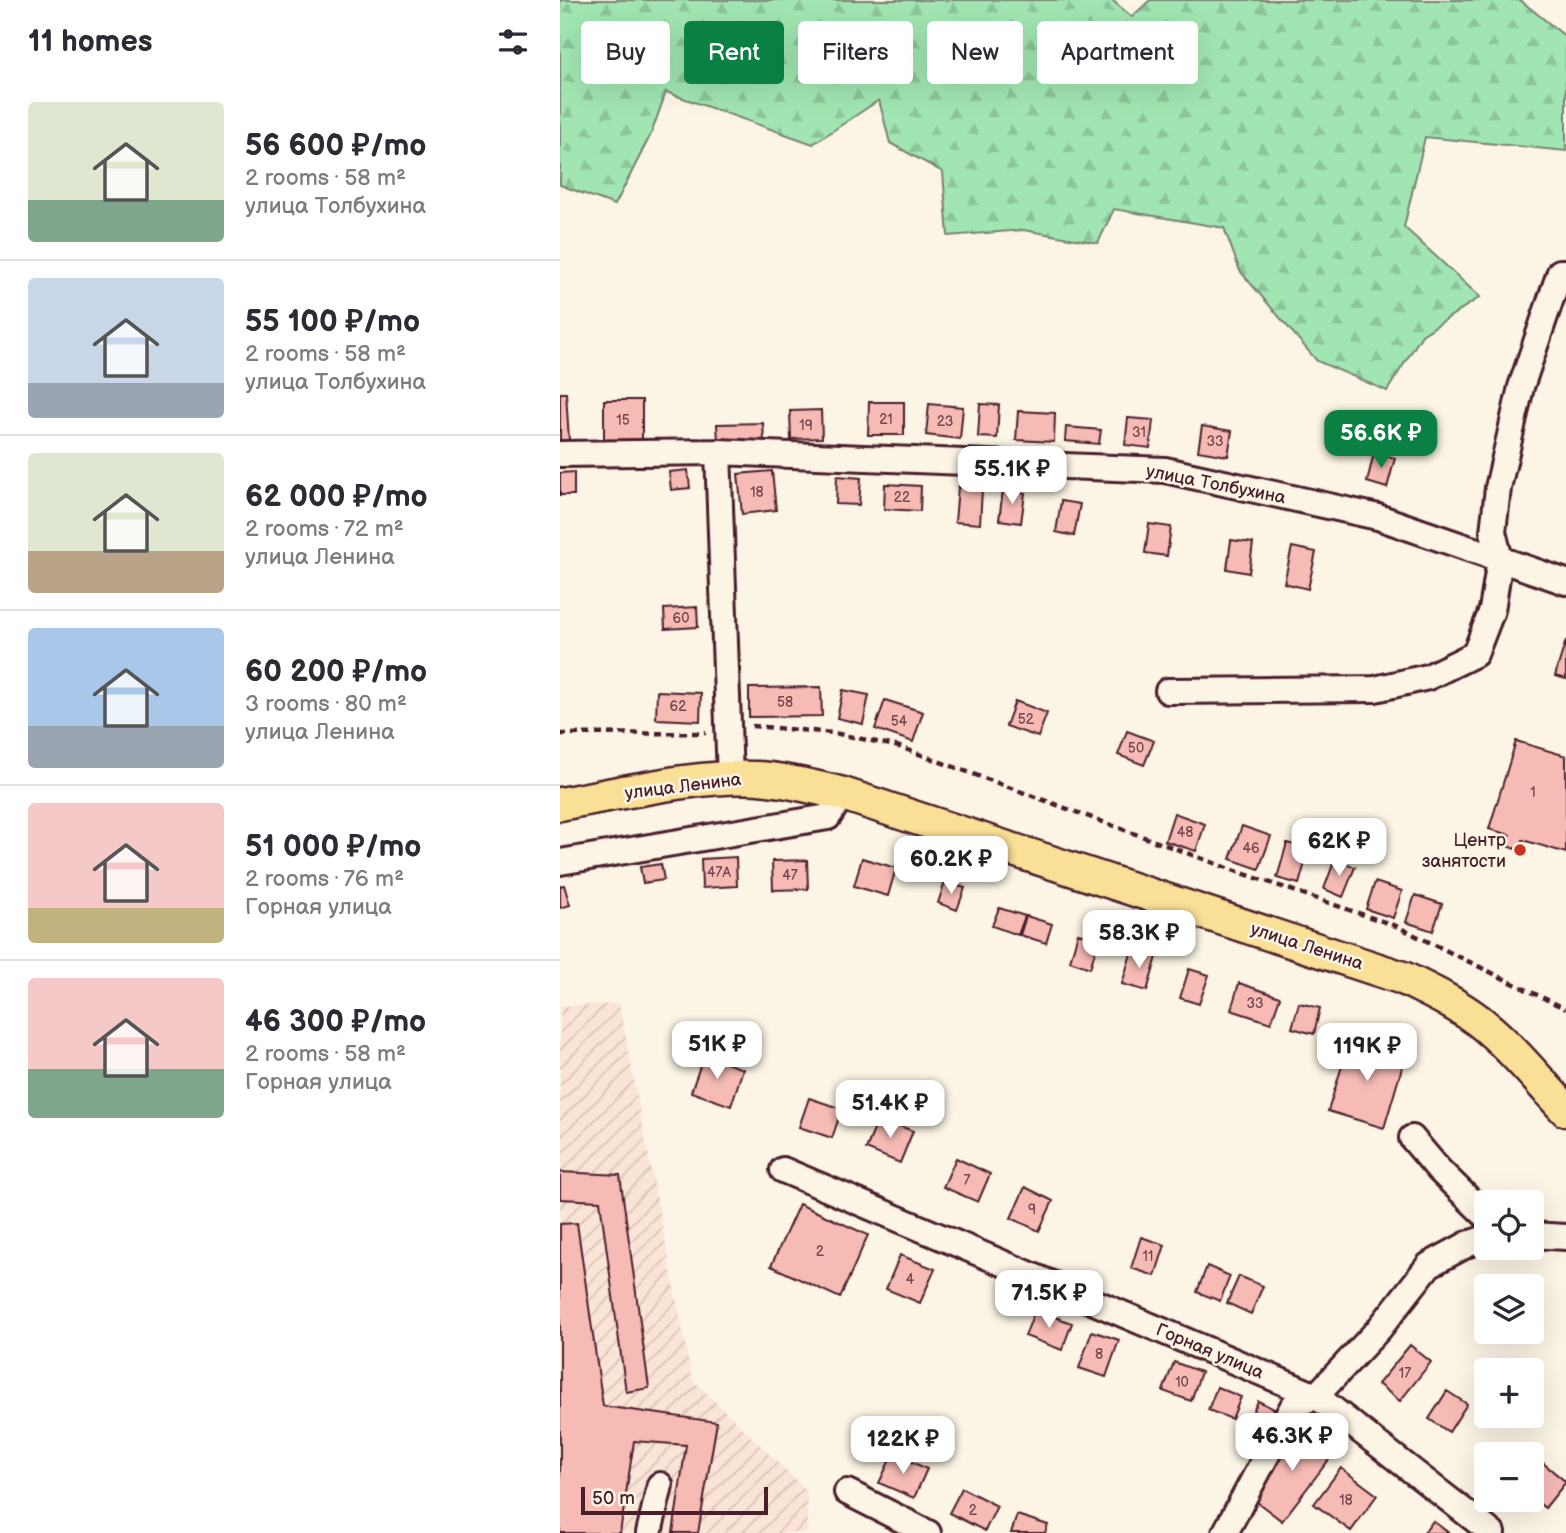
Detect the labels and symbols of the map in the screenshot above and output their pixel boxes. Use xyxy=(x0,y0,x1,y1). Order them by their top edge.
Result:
pin: 56.6K ₽ xyxy=(1316,410,1446,470)
house number: 21 xyxy=(879,411,893,428)
house number: 15 xyxy=(616,412,630,429)
house number: 23 xyxy=(937,413,953,430)
house number: 19 xyxy=(799,417,813,434)
house number: 31 xyxy=(1132,424,1146,441)
house number: 33 xyxy=(1206,433,1224,450)
pin: 55.1K ₽ xyxy=(947,447,1077,506)
street label: улица Толбухина xyxy=(1144,461,1288,508)
house number: 18 xyxy=(750,484,764,501)
house number: 22 xyxy=(894,489,911,506)
house number: 60 xyxy=(673,610,689,627)
house number: 58 xyxy=(777,694,793,711)
house number: 62 xyxy=(670,698,687,715)
house number: 52 xyxy=(1018,711,1035,728)
house number: 54 xyxy=(891,713,908,730)
house number: 50 xyxy=(1128,740,1144,757)
street label: улица Ленина xyxy=(624,769,743,804)
house number: 1 xyxy=(1530,784,1536,801)
pin: 62K ₽ xyxy=(1290,818,1388,878)
house number: 48 xyxy=(1177,824,1193,841)
place label: Центр занятости xyxy=(1422,830,1506,872)
pin: 60.2K ₽ xyxy=(886,836,1016,896)
house number: 46 xyxy=(1242,840,1260,857)
marker: Центр занятости xyxy=(1512,842,1528,858)
house number: 47А xyxy=(707,864,731,881)
house number: 47 xyxy=(782,867,798,884)
pin: 58.3K ₽ xyxy=(1074,911,1204,970)
street label: улица Ленина xyxy=(1248,918,1366,975)
house number: 33 xyxy=(1246,995,1264,1012)
pin: 51K ₽ xyxy=(668,1021,766,1081)
pin: 119K ₽ xyxy=(1310,1024,1424,1083)
pin: 51.4K ₽ xyxy=(825,1080,955,1140)
house number: 7 xyxy=(964,1172,971,1189)
house number: 9 xyxy=(1028,1201,1036,1218)
house number: 2 xyxy=(816,1243,825,1260)
house number: 11 xyxy=(1143,1248,1153,1265)
pin: 71.5K ₽ xyxy=(984,1270,1114,1330)
house number: 4 xyxy=(906,1271,915,1288)
street label: Горная улица xyxy=(1153,1319,1267,1384)
house number: 8 xyxy=(1095,1346,1103,1363)
house number: 17 xyxy=(1399,1365,1411,1382)
house number: 10 xyxy=(1175,1374,1189,1391)
pin: 46.3K ₽ xyxy=(1227,1414,1357,1473)
pin: 122K ₽ xyxy=(846,1416,960,1476)
scale bar xyxy=(581,1484,768,1516)
house number: 18 xyxy=(1339,1492,1353,1509)
house number: 2 xyxy=(969,1502,978,1519)

